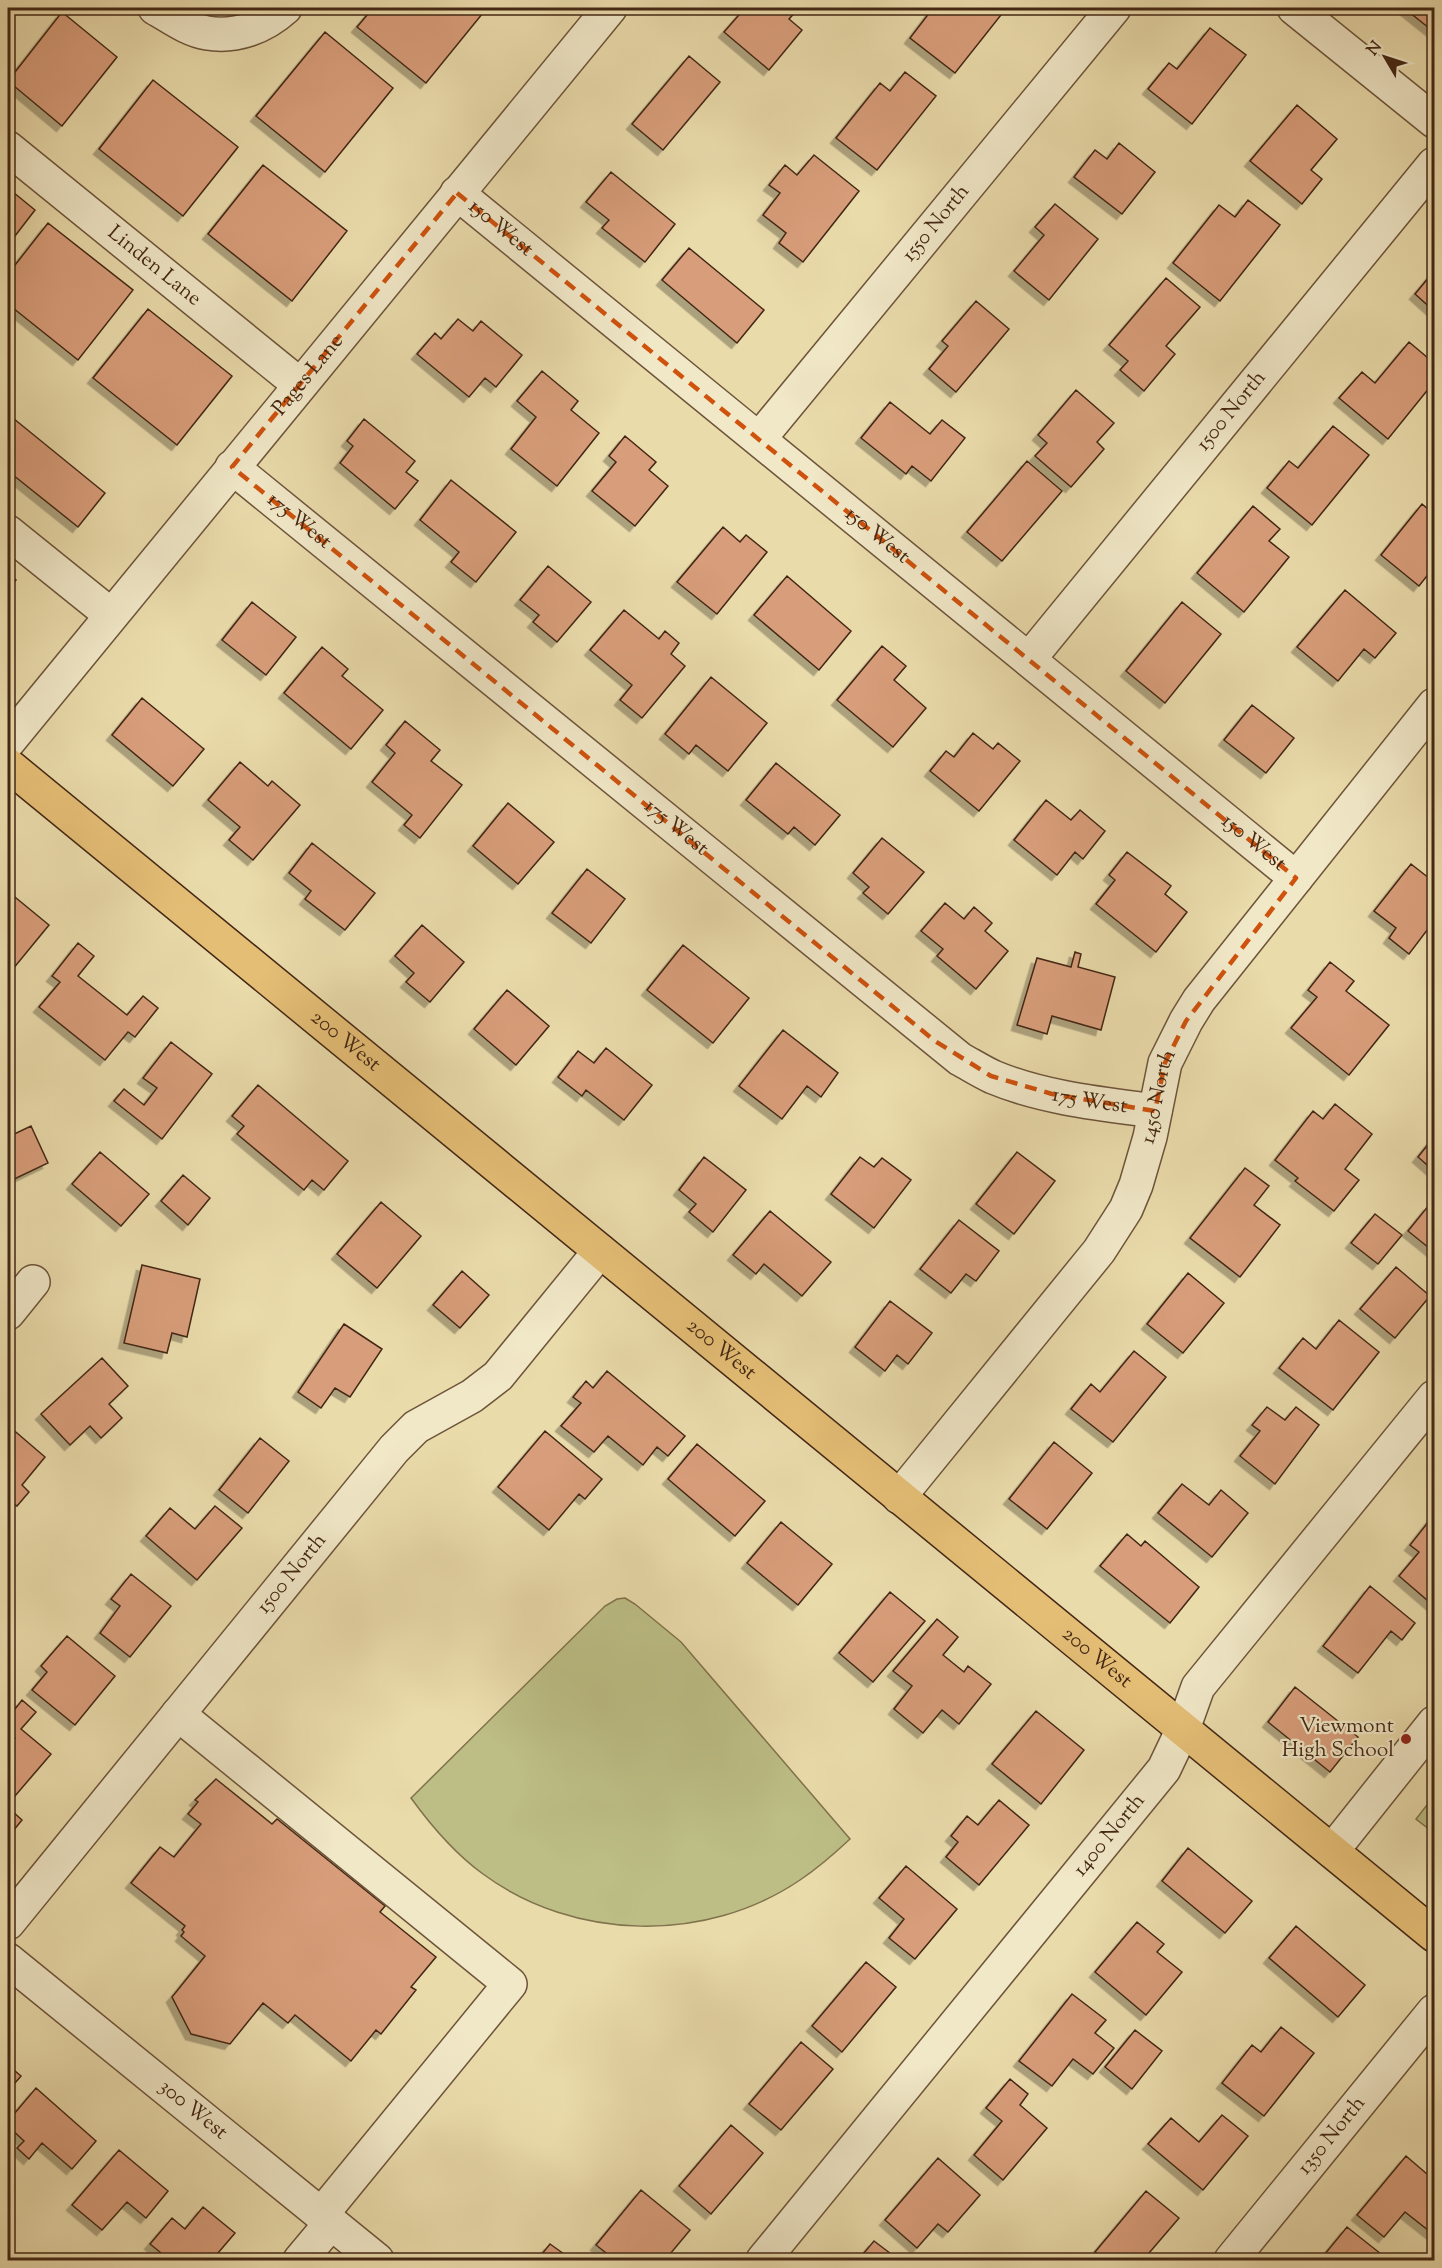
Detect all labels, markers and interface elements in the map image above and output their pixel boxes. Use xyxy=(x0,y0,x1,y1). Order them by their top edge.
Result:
north arrow xyxy=(1355,27,1415,87)
text: N xyxy=(1362,37,1388,61)
street label: 1550 North xyxy=(895,178,977,269)
street label: 150 West xyxy=(461,193,539,264)
street label: Linden Lane xyxy=(100,219,208,314)
street label: Pages Lane xyxy=(266,328,351,423)
street label: 1500 North xyxy=(1190,365,1274,458)
street label: 175 West xyxy=(260,486,338,557)
street label: 150 West xyxy=(838,500,916,572)
street label: 175 West xyxy=(637,792,715,863)
street label: 150 West xyxy=(1214,807,1292,879)
street label: 200 West xyxy=(303,1004,387,1079)
street label: 1450 North xyxy=(1134,1044,1184,1148)
street label: 175 West xyxy=(1049,1080,1129,1122)
street label: 200 West xyxy=(679,1312,762,1388)
street label: 1500 North xyxy=(250,1527,334,1621)
street label: 200 West xyxy=(1055,1620,1138,1696)
place label: Viewmont High School xyxy=(1282,1712,1394,1766)
marker: Viewmont High School xyxy=(1399,1732,1413,1746)
street label: 1400 North xyxy=(1067,1788,1153,1884)
street label: 300 West xyxy=(152,2073,234,2147)
street label: 1350 North xyxy=(1291,2090,1373,2182)

